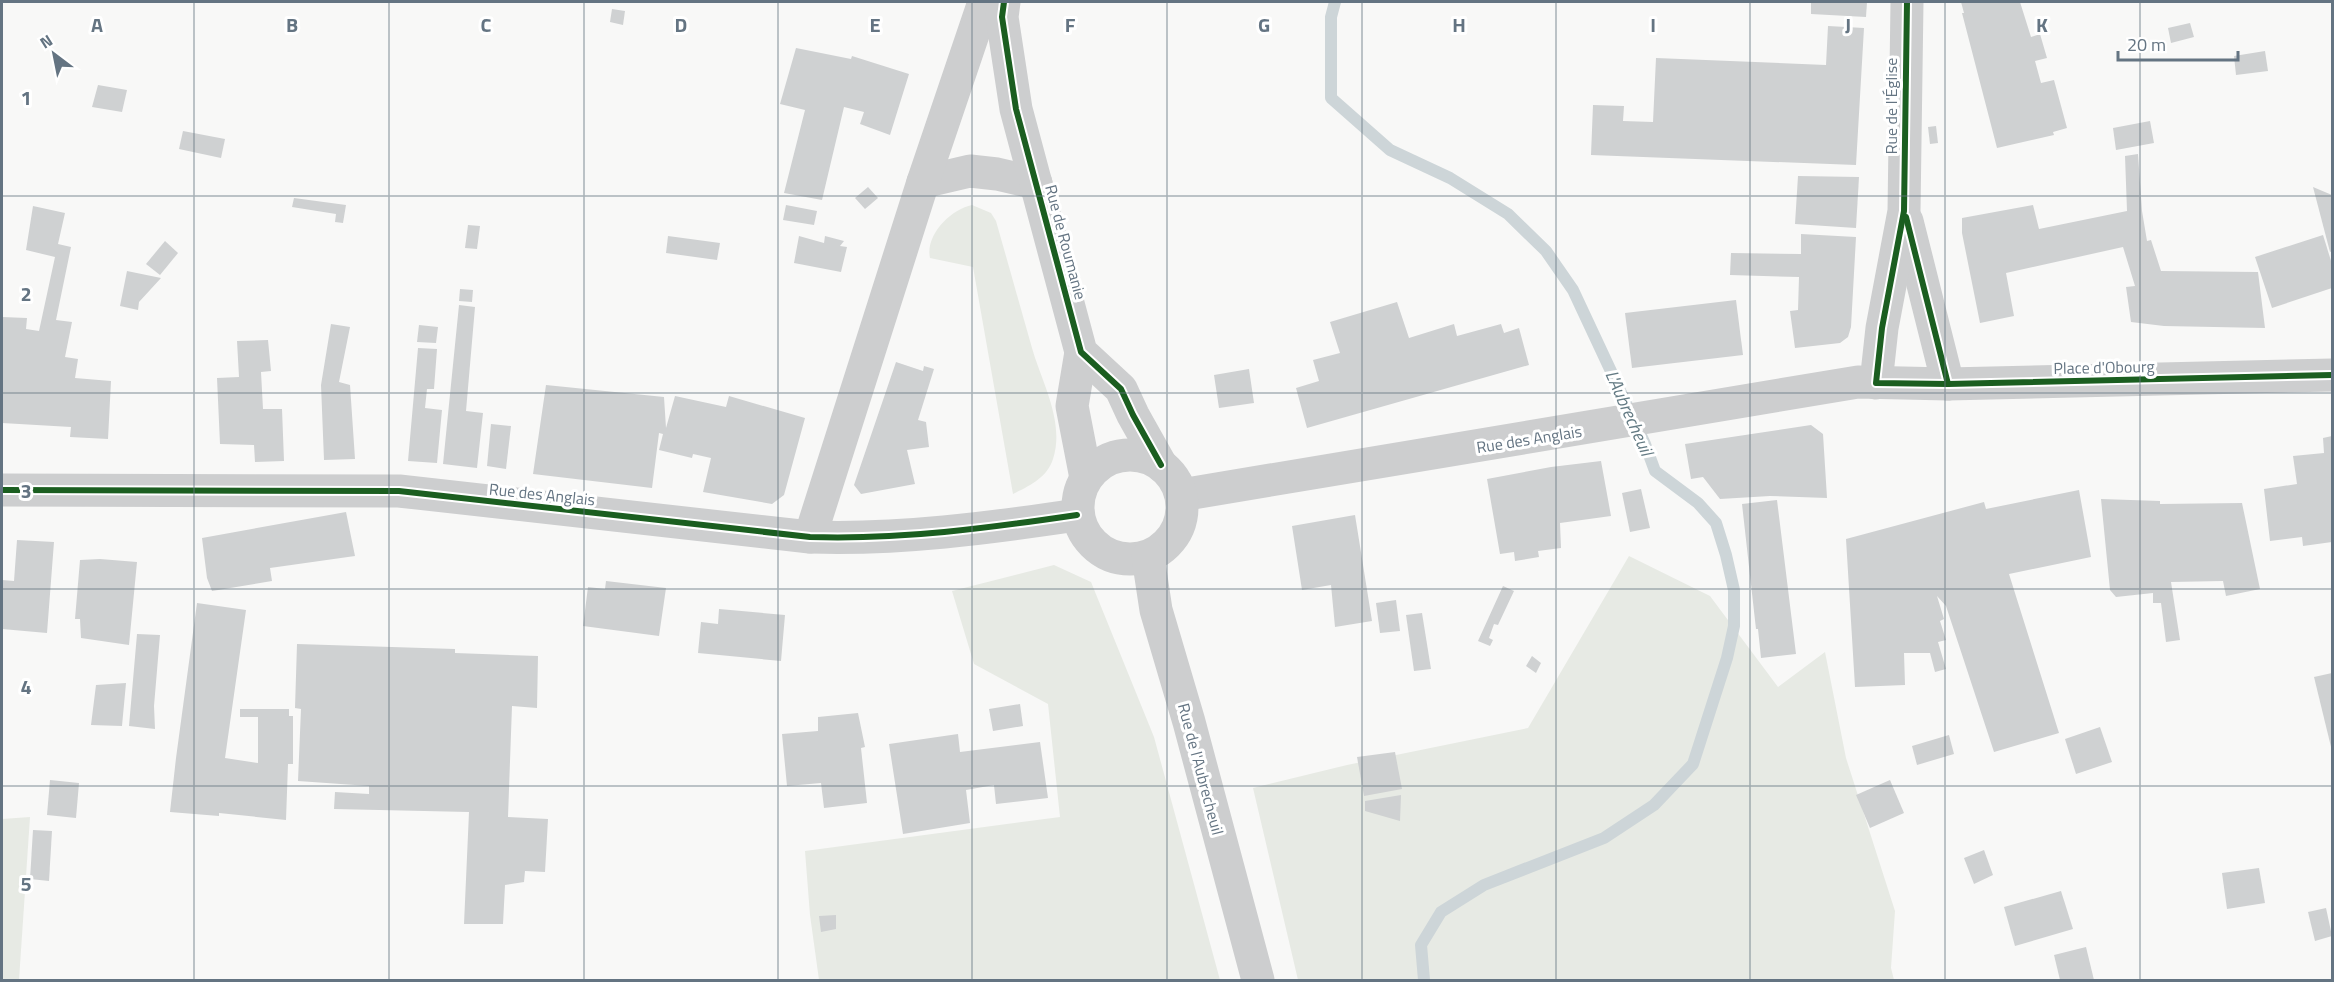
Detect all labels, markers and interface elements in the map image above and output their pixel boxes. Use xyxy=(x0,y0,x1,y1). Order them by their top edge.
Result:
text: A xyxy=(91,9,103,40)
text: B xyxy=(286,9,298,40)
text: C xyxy=(481,9,492,40)
text: D xyxy=(675,9,687,40)
text: E xyxy=(869,9,881,40)
text: F xyxy=(1065,9,1076,40)
text: G xyxy=(1258,9,1270,40)
text: H xyxy=(1452,9,1466,40)
text: I xyxy=(1650,9,1656,40)
text: J xyxy=(1845,9,1851,40)
text: K xyxy=(2036,9,2048,40)
north arrow xyxy=(24,24,84,84)
scale bar xyxy=(2118,24,2238,62)
text: N xyxy=(35,28,57,54)
text: 20 m xyxy=(2127,31,2166,58)
street label: Rue de l'Église xyxy=(1879,58,1903,154)
text: 1 xyxy=(20,82,32,113)
street label: Rue de Roumanie xyxy=(1039,182,1093,302)
text: 2 xyxy=(20,278,32,309)
street label: Place d'Obourg xyxy=(2053,354,2155,380)
water label: L'Aubrecheuil xyxy=(1599,366,1661,462)
street label: Rue des Anglais xyxy=(1475,419,1583,459)
text: 3 xyxy=(20,475,32,506)
street label: Rue des Anglais xyxy=(488,477,596,511)
text: 4 xyxy=(20,671,32,702)
street label: Rue de l'Aubrecheuil xyxy=(1172,700,1230,838)
text: 5 xyxy=(20,868,32,899)

